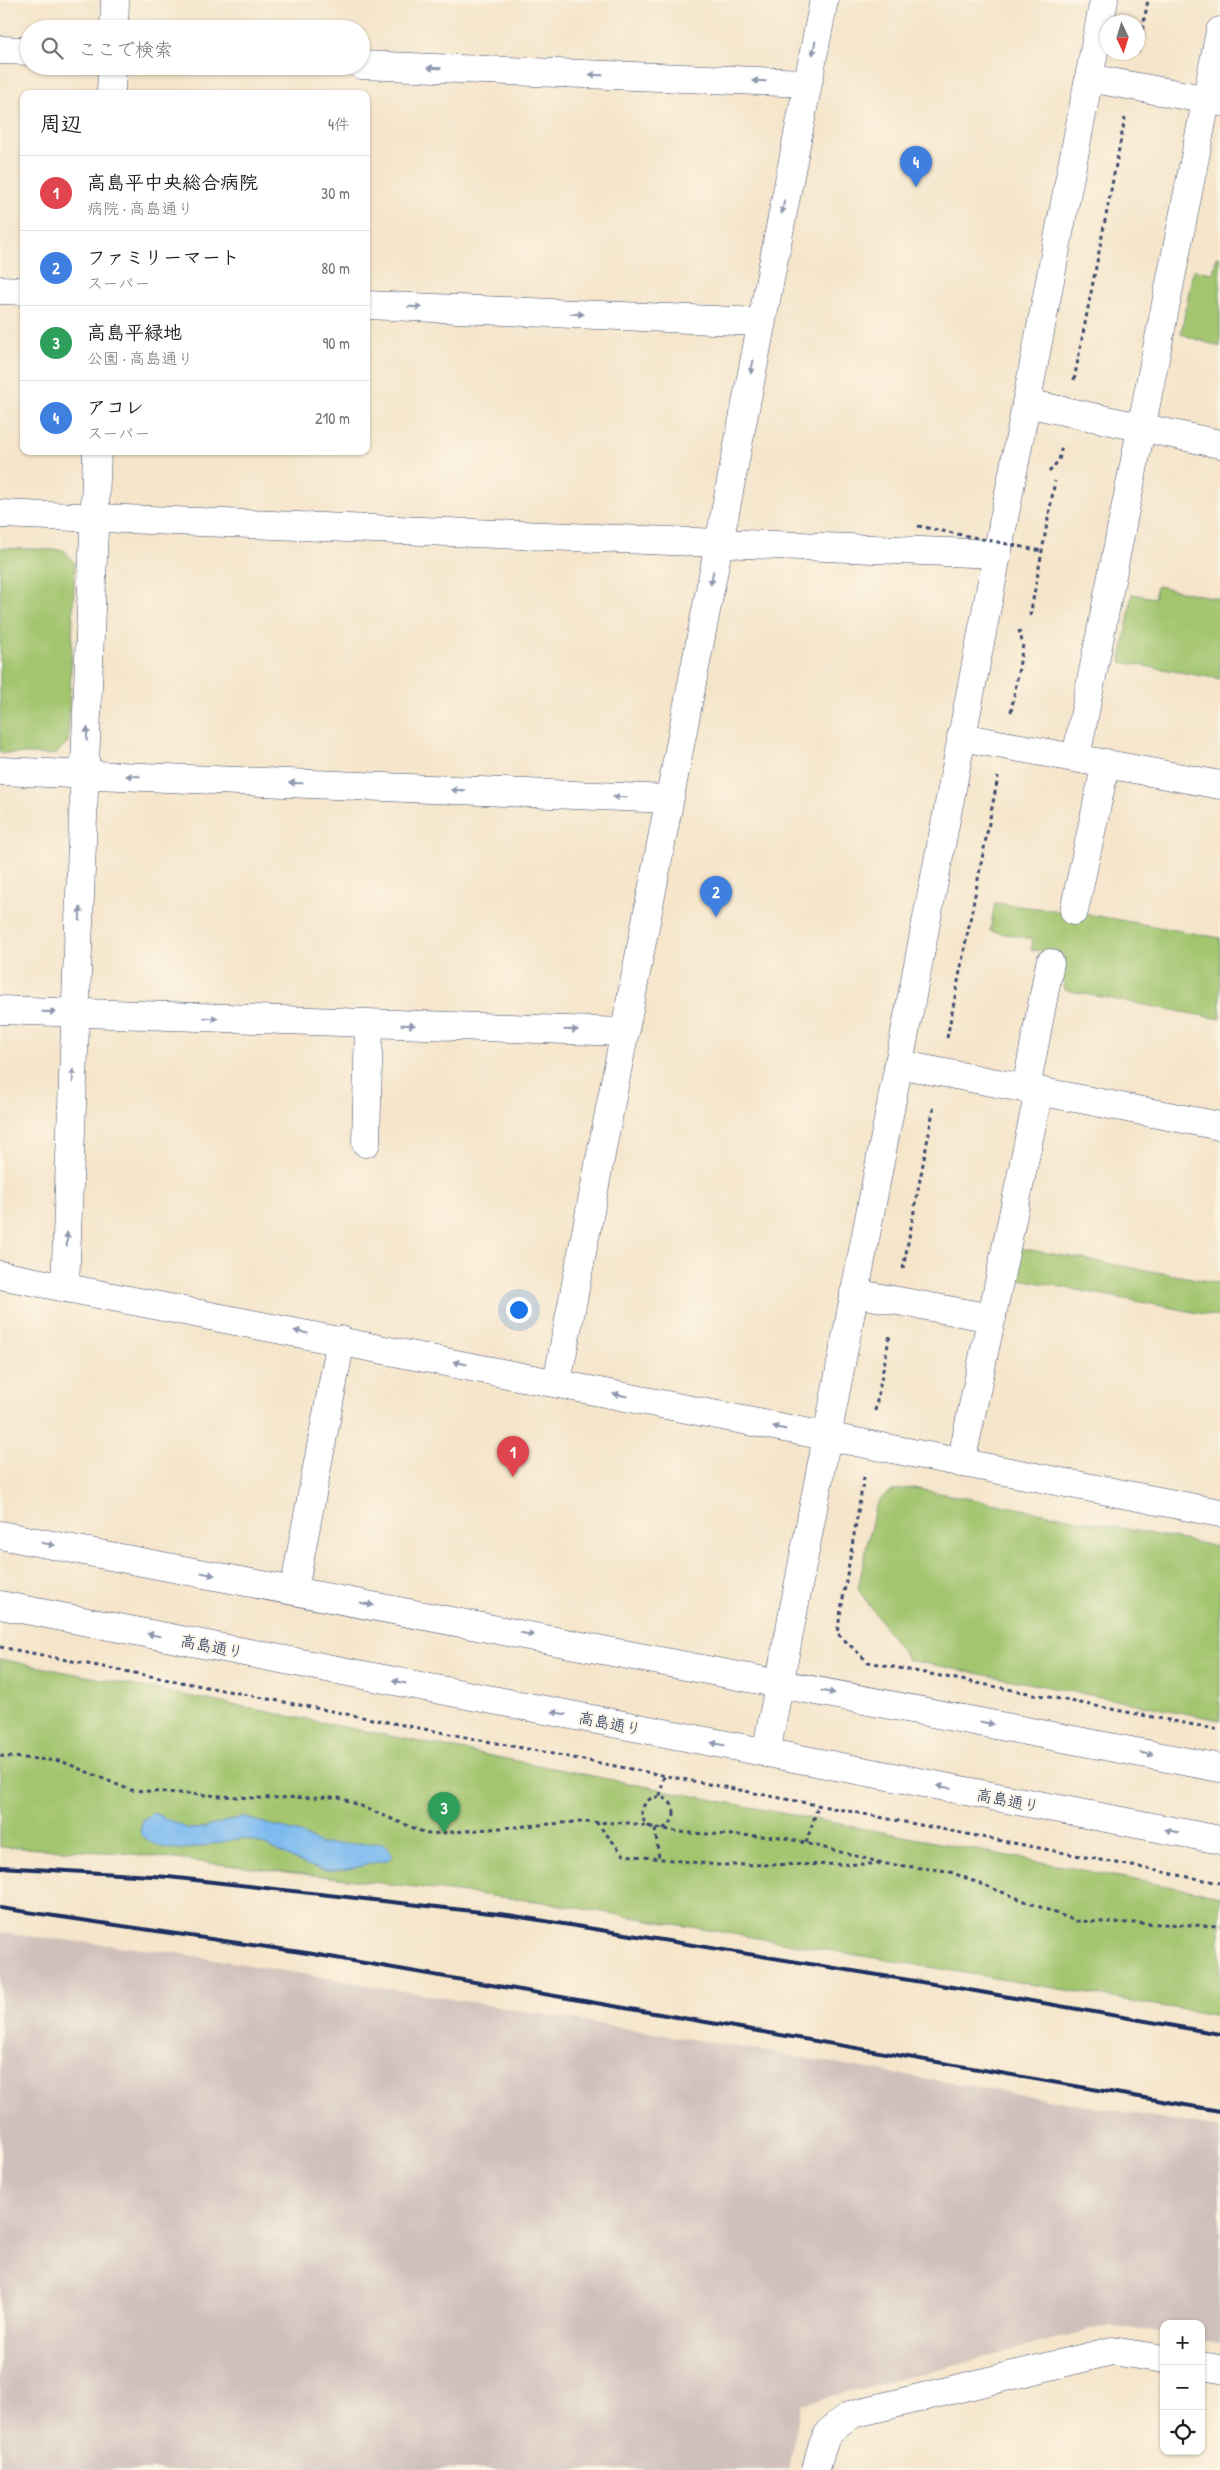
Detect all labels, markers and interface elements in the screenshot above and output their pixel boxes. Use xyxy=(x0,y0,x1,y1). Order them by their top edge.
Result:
north arrow xyxy=(1100,15,1145,60)
search box xyxy=(20,20,370,75)
icon: search xyxy=(38,34,66,62)
text: ここで検索 xyxy=(78,36,173,62)
one-way arrow xyxy=(810,40,818,56)
one-way arrow xyxy=(426,63,442,71)
one-way arrow xyxy=(588,70,604,78)
one-way arrow xyxy=(750,77,766,85)
text: 周辺 xyxy=(40,109,82,138)
text: 4件 xyxy=(328,113,350,135)
pin: 4 xyxy=(900,146,932,187)
text: 高島平中央総合病院 xyxy=(87,169,258,195)
text: 1 xyxy=(53,182,59,204)
text: 30 m xyxy=(321,182,350,204)
text: 病院 · 高島通り xyxy=(87,197,194,219)
one-way arrow xyxy=(779,200,787,215)
text: ファミリーマート xyxy=(87,244,240,270)
text: 2 xyxy=(52,257,60,279)
text: 80 m xyxy=(321,257,350,279)
text: スーパー xyxy=(87,272,150,294)
one-way arrow xyxy=(407,304,423,312)
one-way arrow xyxy=(570,310,586,318)
text: 高島平緑地 xyxy=(87,319,182,345)
text: 3 xyxy=(52,332,60,354)
text: 90 m xyxy=(322,332,350,354)
text: 公園 · 高島通り xyxy=(87,347,194,369)
one-way arrow xyxy=(747,359,755,375)
text: アコレ xyxy=(87,394,144,420)
text: 4 xyxy=(53,407,59,429)
text: 210 m xyxy=(315,407,350,429)
text: スーパー xyxy=(87,422,150,444)
one-way arrow xyxy=(708,570,716,586)
one-way arrow xyxy=(83,726,91,742)
one-way arrow xyxy=(125,772,141,780)
one-way arrow xyxy=(287,779,303,787)
one-way arrow xyxy=(450,786,466,794)
one-way arrow xyxy=(612,793,628,801)
pin: 2 xyxy=(700,876,732,917)
one-way arrow xyxy=(76,906,84,922)
one-way arrow xyxy=(41,1009,57,1017)
one-way arrow xyxy=(203,1014,219,1022)
one-way arrow xyxy=(401,1021,417,1029)
one-way arrow xyxy=(563,1027,579,1035)
one-way arrow xyxy=(69,1068,77,1084)
one-way arrow xyxy=(63,1231,71,1247)
your location xyxy=(506,1297,532,1323)
one-way arrow xyxy=(292,1328,308,1336)
one-way arrow xyxy=(452,1359,468,1367)
one-way arrow xyxy=(612,1391,627,1399)
one-way arrow xyxy=(771,1424,786,1432)
pin: 1 xyxy=(497,1436,529,1477)
one-way arrow xyxy=(40,1540,56,1548)
one-way arrow xyxy=(200,1570,216,1578)
one-way arrow xyxy=(360,1600,375,1608)
street label: 高島通り xyxy=(178,1629,246,1663)
one-way arrow xyxy=(146,1631,161,1639)
one-way arrow xyxy=(519,1631,535,1639)
one-way arrow xyxy=(391,1678,407,1686)
one-way arrow xyxy=(820,1688,835,1696)
street label: 高島通り xyxy=(576,1706,644,1740)
one-way arrow xyxy=(550,1709,566,1717)
one-way arrow xyxy=(980,1719,995,1727)
one-way arrow xyxy=(710,1740,726,1748)
one-way arrow xyxy=(1139,1750,1154,1758)
one-way arrow xyxy=(935,1783,951,1791)
street label: 高島通り xyxy=(974,1783,1042,1817)
pin: 3 xyxy=(428,1792,460,1833)
one-way arrow xyxy=(1165,1827,1180,1835)
map controls xyxy=(1160,2320,1205,2455)
button: + xyxy=(1160,2320,1205,2365)
button: − xyxy=(1160,2365,1205,2410)
button: locate xyxy=(1160,2410,1205,2455)

